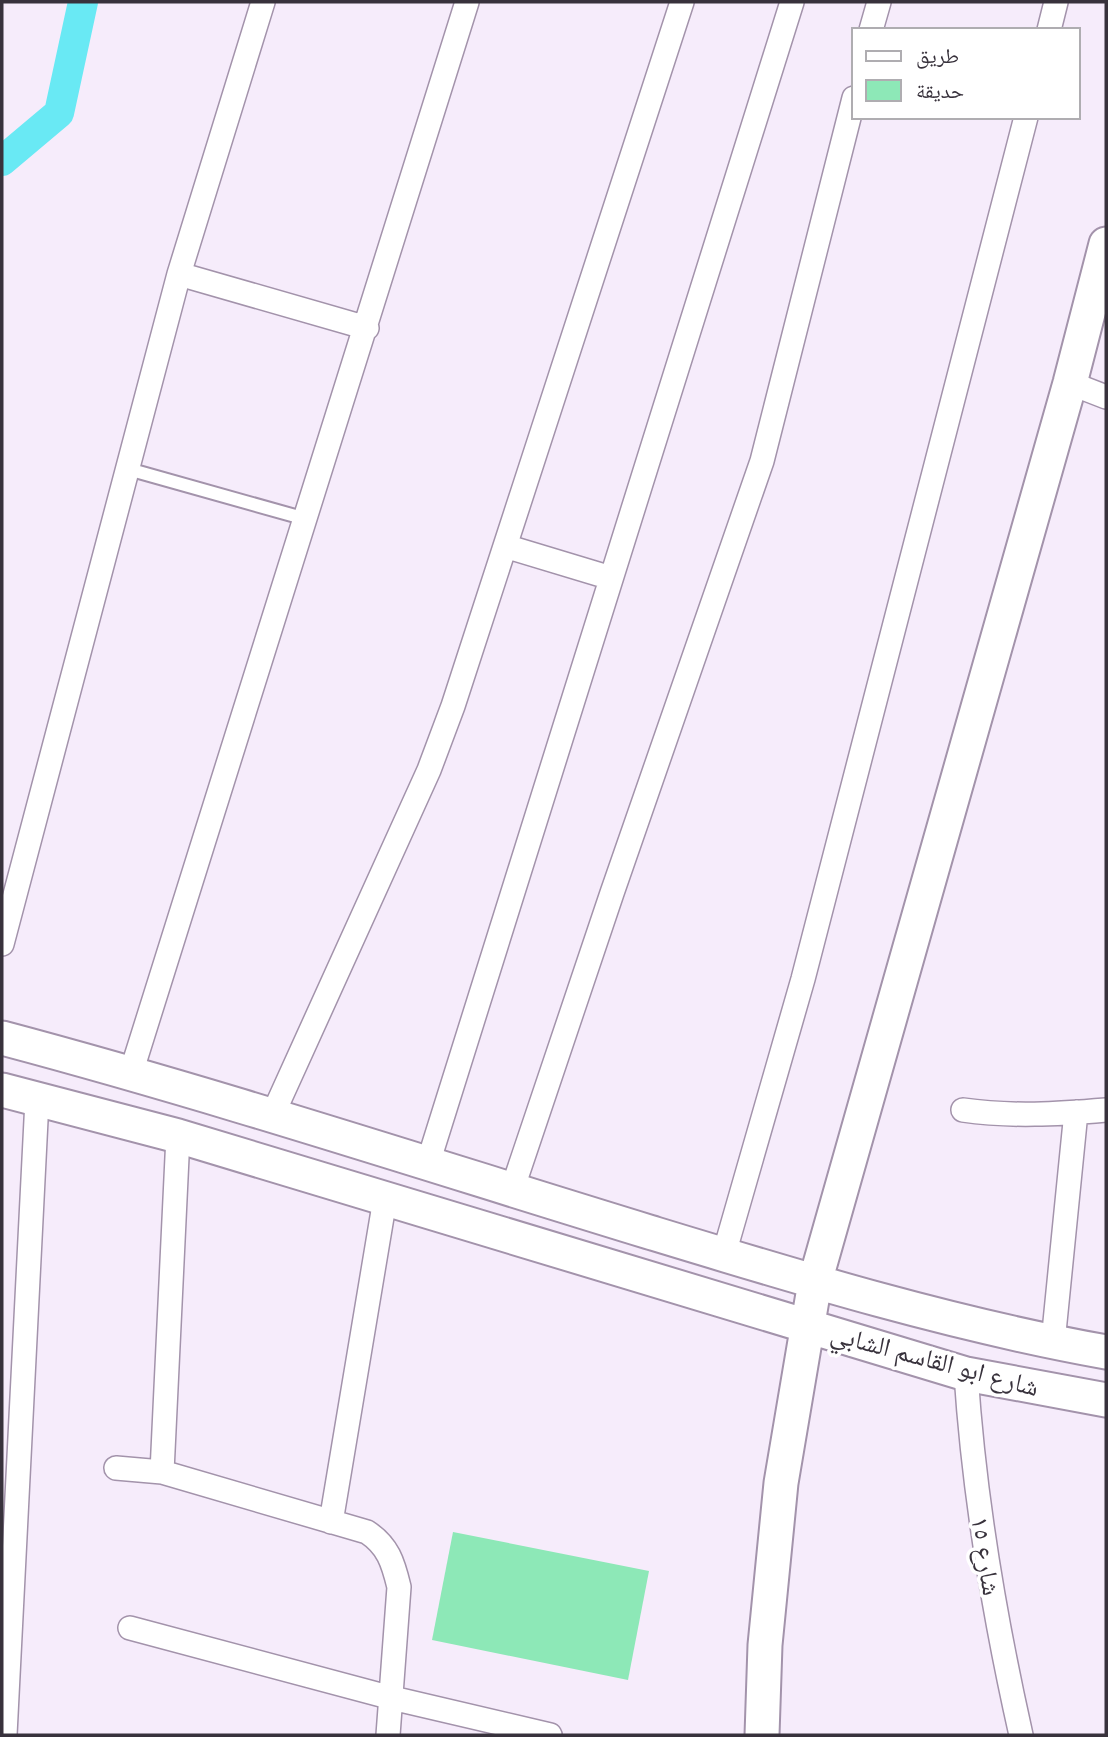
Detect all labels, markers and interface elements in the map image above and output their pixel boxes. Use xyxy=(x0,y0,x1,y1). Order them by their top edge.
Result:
legend xyxy=(852,28,1080,119)
text: طريق xyxy=(916,41,959,73)
text: حديقة xyxy=(916,76,964,108)
street label: شارع ابو القاسم الشابي xyxy=(826,1314,1043,1408)
street label: شارع ١٥ xyxy=(959,1514,1011,1598)

